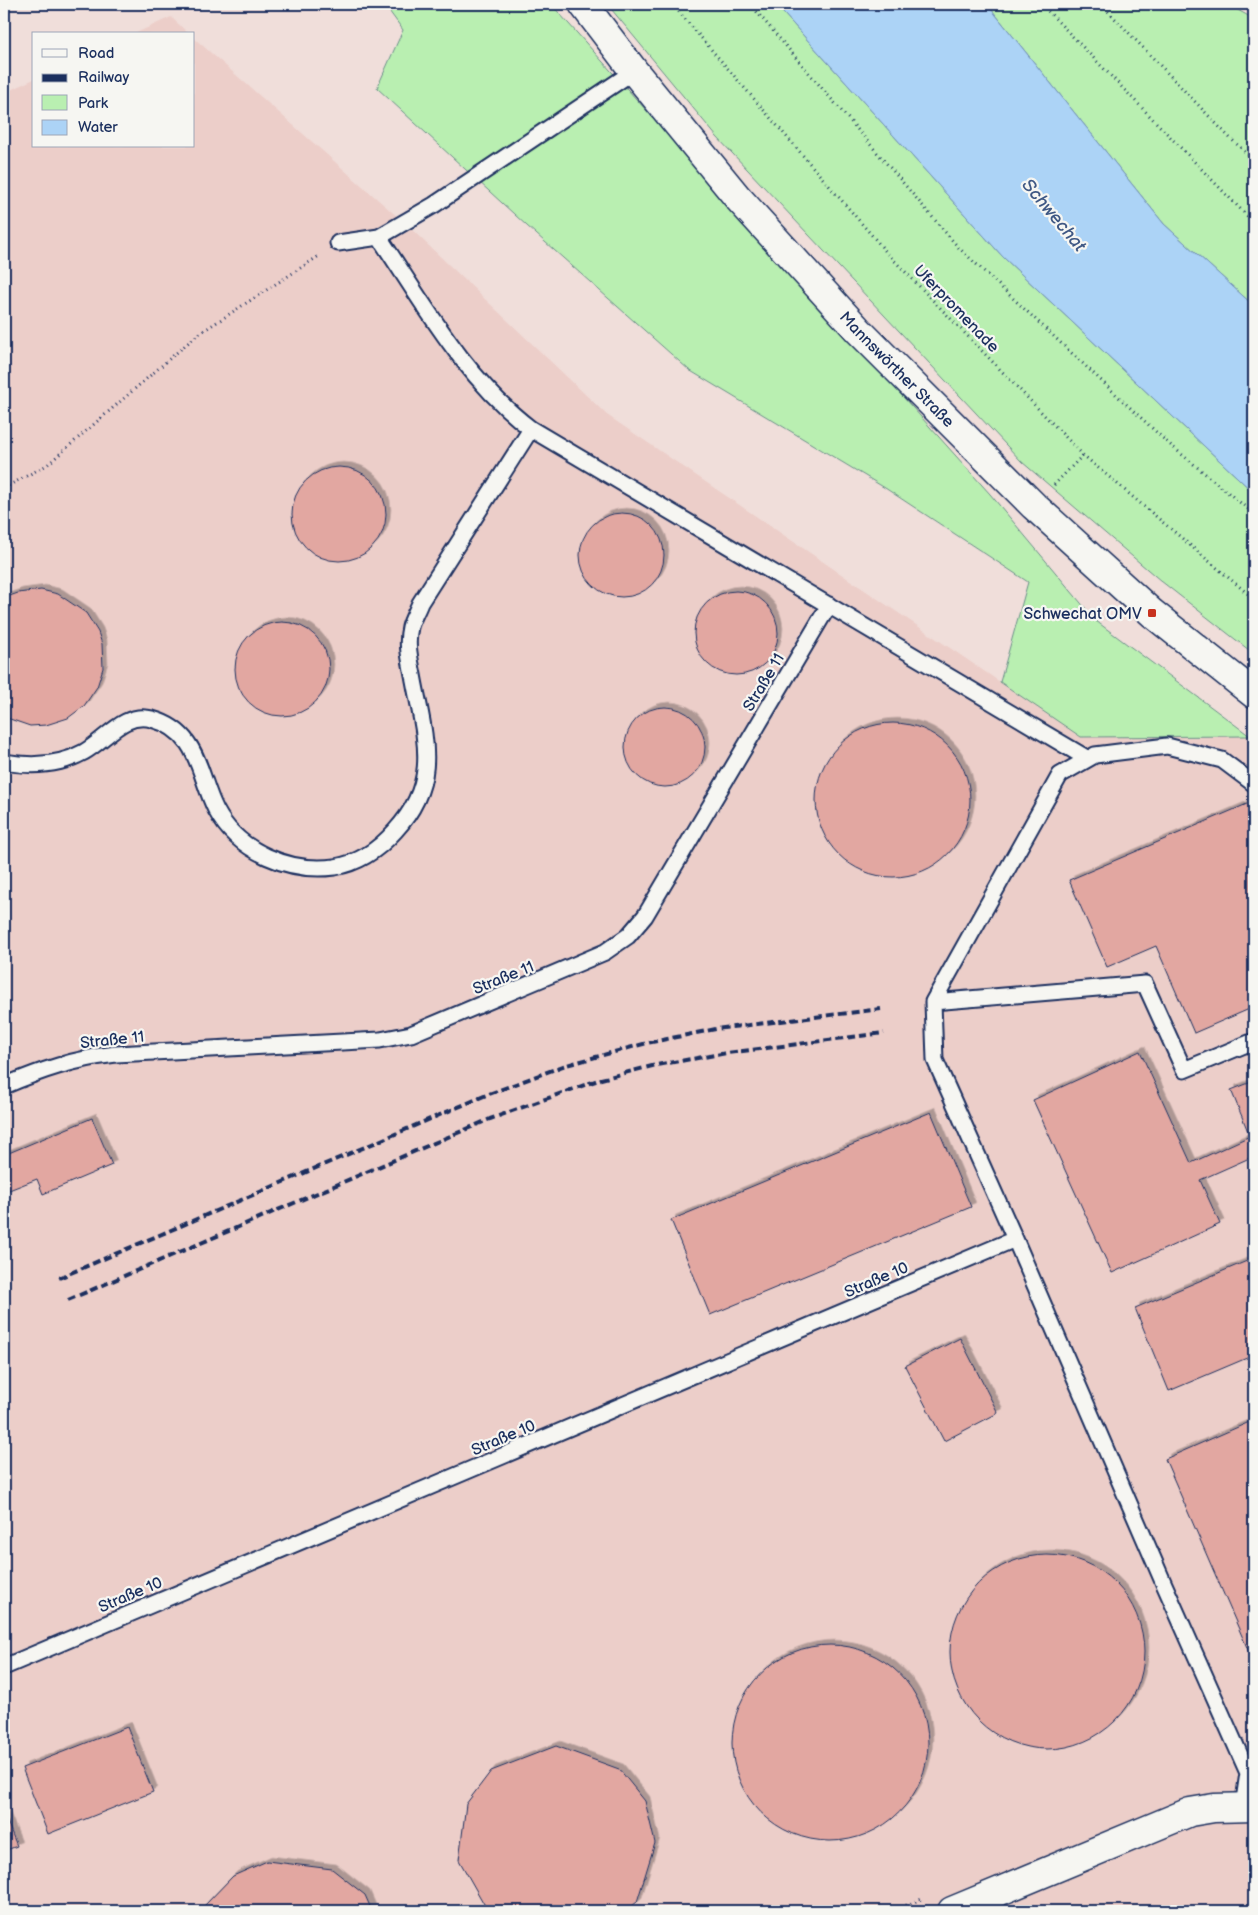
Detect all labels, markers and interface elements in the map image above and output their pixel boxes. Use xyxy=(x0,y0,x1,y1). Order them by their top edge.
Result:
legend xyxy=(32,32,195,148)
text: Road xyxy=(78,44,114,63)
text: Railway xyxy=(78,68,129,87)
text: Park xyxy=(78,94,109,113)
text: Water xyxy=(78,118,118,137)
water label: Schwechat xyxy=(1017,175,1090,256)
street label: Uferpromenade xyxy=(909,261,1003,357)
street label: Mannswörther Straße xyxy=(835,308,958,432)
place label: Schwechat OMV xyxy=(1023,605,1142,624)
marker: Schwechat OMV xyxy=(1146,607,1158,619)
street label: Straße 11 xyxy=(740,650,789,715)
street label: Straße 11 xyxy=(470,958,537,999)
street label: Straße 11 xyxy=(79,1028,145,1053)
street label: Straße 10 xyxy=(842,1258,911,1302)
street label: Straße 10 xyxy=(469,1416,538,1460)
street label: Straße 10 xyxy=(96,1573,165,1617)

